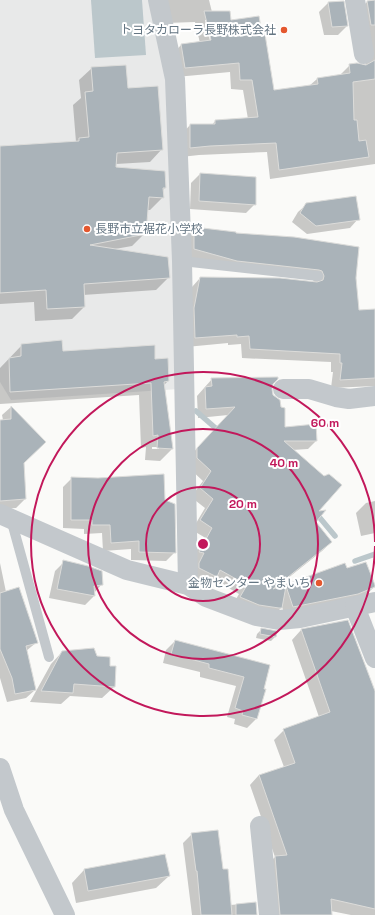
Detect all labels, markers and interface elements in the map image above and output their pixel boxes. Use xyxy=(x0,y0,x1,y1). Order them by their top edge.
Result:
place label: トヨタカローラ長野株式会社 xyxy=(120,22,276,38)
marker: トヨタカローラ長野株式会社 xyxy=(279,25,289,35)
place label: 長野市立裾花小学校 xyxy=(95,221,203,237)
marker: 長野市立裾花小学校 xyxy=(82,224,92,234)
text: 60 m xyxy=(311,415,339,431)
text: 40 m xyxy=(270,455,298,471)
text: 20 m xyxy=(229,496,257,512)
centre of rings xyxy=(196,537,210,551)
place label: 金物センター やまいち xyxy=(188,575,311,591)
marker: 金物センター やまいち xyxy=(314,578,324,588)

